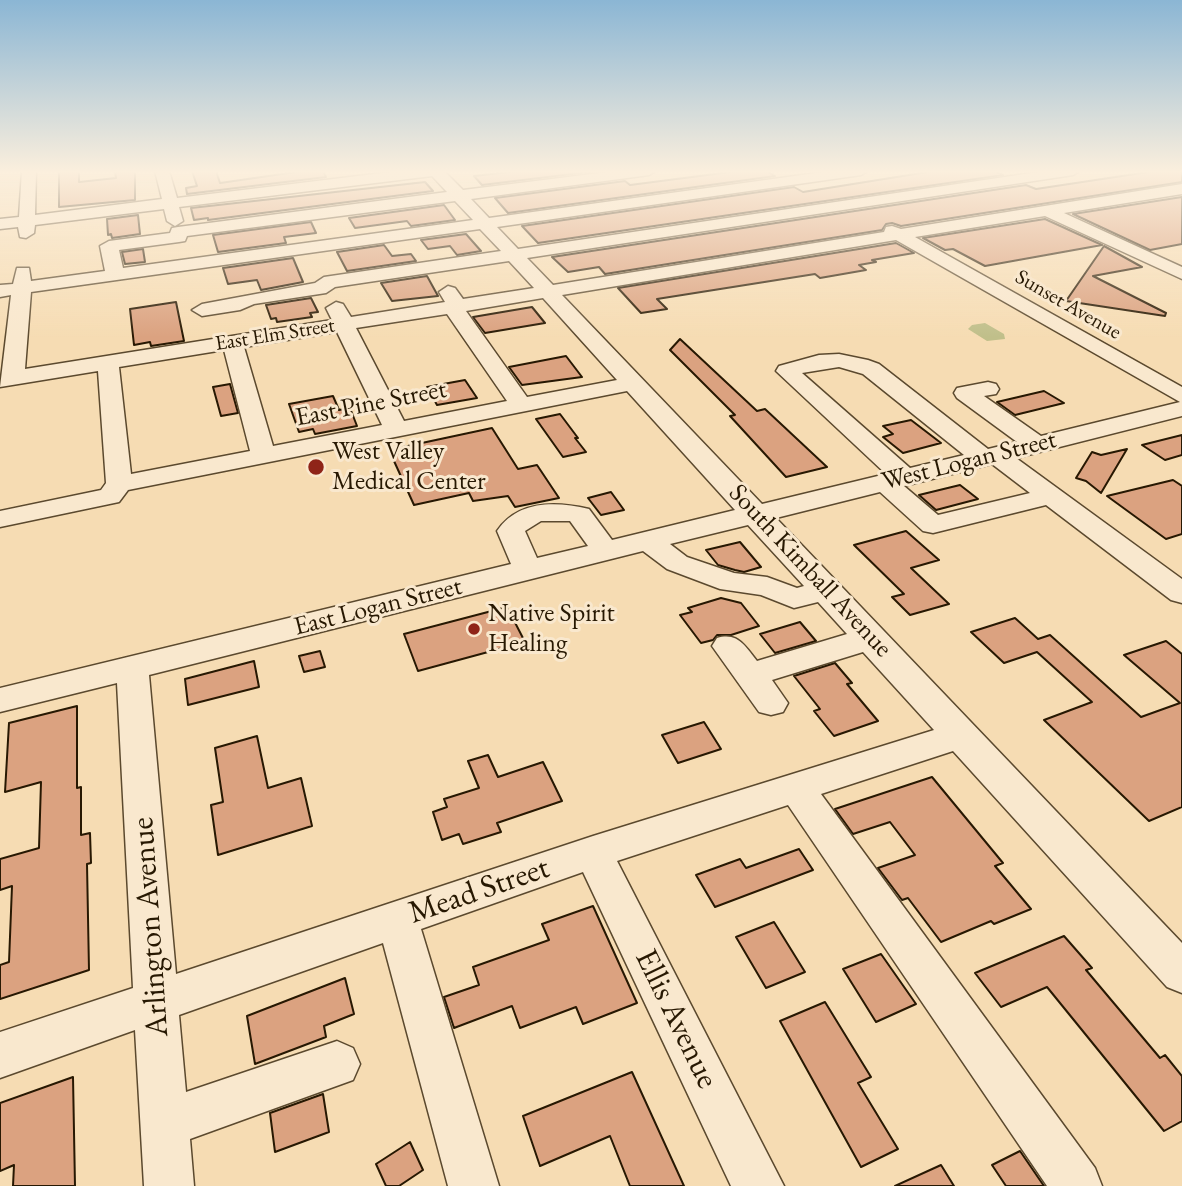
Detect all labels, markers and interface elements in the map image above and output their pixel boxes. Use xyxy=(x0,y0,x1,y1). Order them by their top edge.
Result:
street label: Sunset Avenue xyxy=(1011,265,1125,345)
street label: East Elm Street xyxy=(213,313,337,357)
street label: East Pine Street xyxy=(293,374,449,434)
street label: West Logan Street xyxy=(878,424,1060,498)
place label: West Valley Medical Center xyxy=(332,436,486,498)
marker: West Valley Medical Center xyxy=(306,457,326,477)
street label: South Kimball Avenue xyxy=(722,478,898,664)
street label: East Logan Street xyxy=(291,571,465,643)
place label: Native Spirit Healing xyxy=(488,598,615,660)
marker: Native Spirit Healing xyxy=(466,621,482,637)
street label: Arlington Avenue xyxy=(124,816,178,1038)
street label: Mead Street xyxy=(404,849,554,933)
street label: Ellis Avenue xyxy=(626,943,726,1095)

